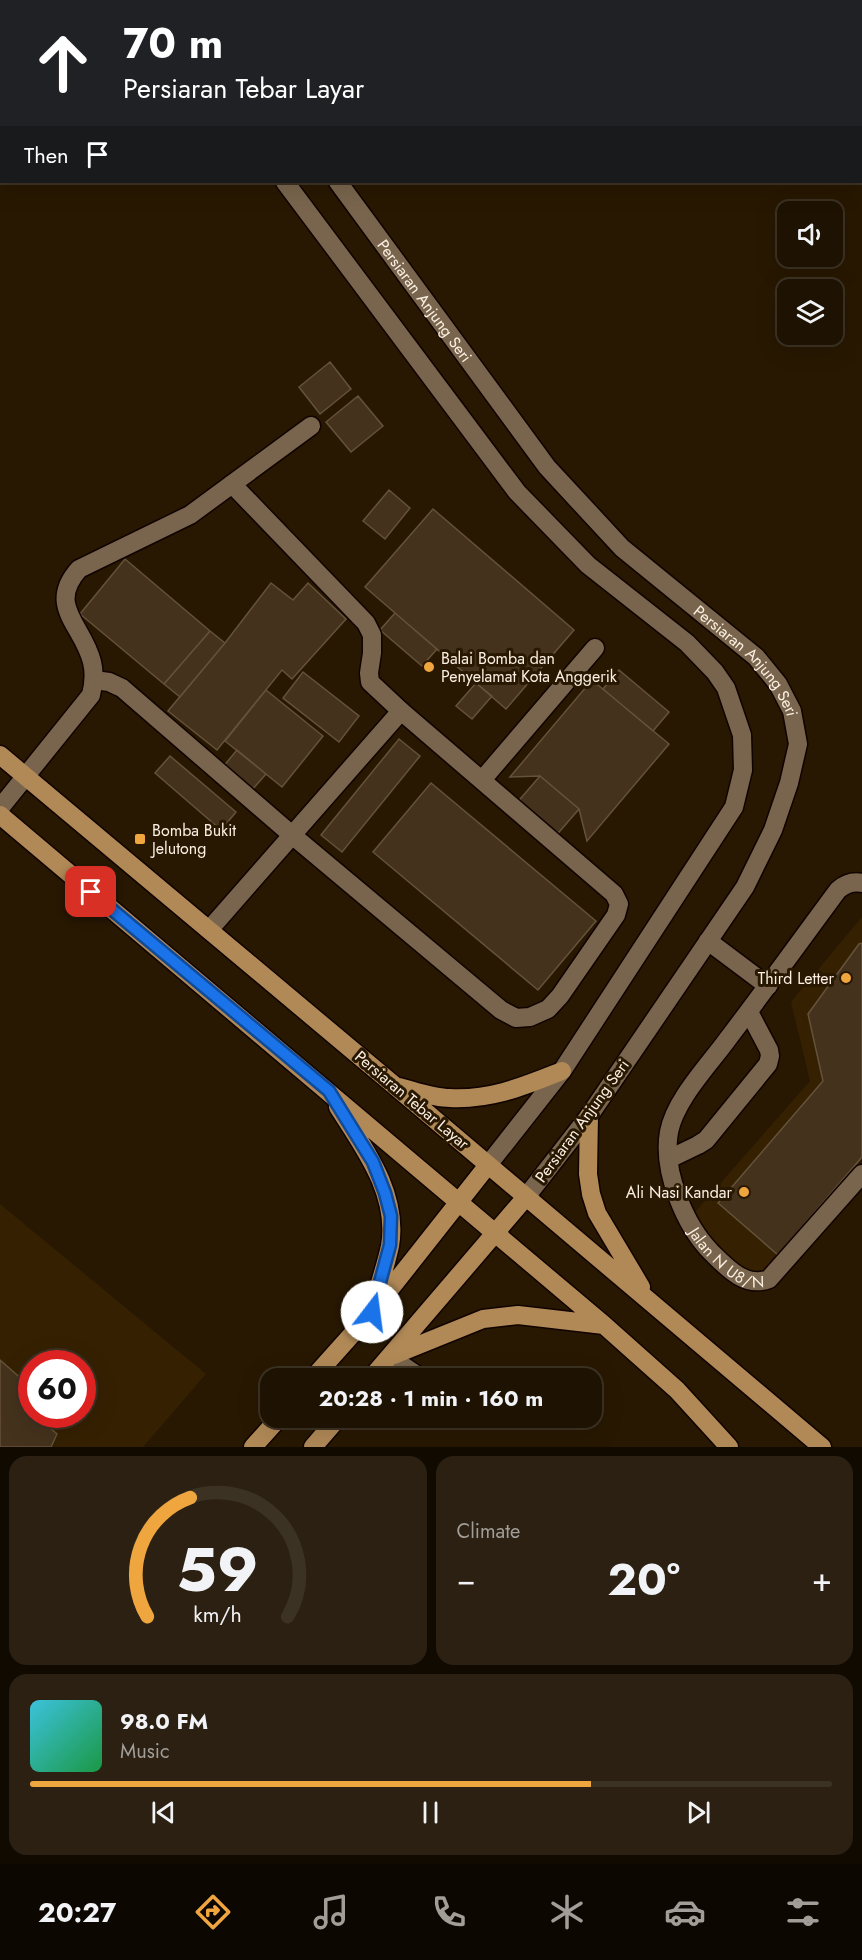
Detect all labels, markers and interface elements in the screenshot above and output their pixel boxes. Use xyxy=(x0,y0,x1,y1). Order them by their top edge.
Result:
text: 70 m xyxy=(123,13,223,74)
icon: ahead xyxy=(24,24,102,102)
text: Persiaran Tebar Layar xyxy=(123,69,364,108)
icon: arrive xyxy=(81,138,114,171)
text: Then xyxy=(24,139,69,171)
map controls xyxy=(777,201,843,345)
button: sound xyxy=(777,201,843,267)
street label: Persiaran Anjung Seri xyxy=(372,234,478,367)
button: layers xyxy=(777,279,843,345)
street label: Persiaran Anjung Seri xyxy=(689,599,804,718)
place label: Balai Bomba dan Penyelamat Kota Anggerik xyxy=(441,647,618,688)
marker: Balai Bomba dan Penyelamat Kota Anggerik xyxy=(422,660,436,674)
place label: Bomba Bukit Jelutong xyxy=(150,819,236,860)
marker: Bomba Bukit Jelutong xyxy=(133,832,147,846)
pin xyxy=(65,866,116,917)
icon: arrive xyxy=(74,875,107,908)
place label: Third Letter xyxy=(758,967,835,990)
marker: Third Letter xyxy=(839,971,853,985)
street label: Persiaran Tebar Layar xyxy=(350,1045,475,1155)
street label: Persiaran Anjung Seri xyxy=(529,1055,635,1187)
place label: Ali Nasi Kandar xyxy=(626,1181,732,1204)
marker: Ali Nasi Kandar xyxy=(737,1185,751,1199)
street label: Jalan N U8/N xyxy=(682,1221,764,1293)
position arrow xyxy=(340,1280,404,1344)
speed limit sign: 60 xyxy=(18,1350,96,1428)
text: 20:28 · 1 min · 160 m xyxy=(319,1382,543,1414)
text: Climate xyxy=(457,1517,520,1546)
text: 59 xyxy=(177,1524,259,1614)
text: 20° xyxy=(608,1547,680,1612)
text: − xyxy=(457,1556,476,1603)
text: + xyxy=(812,1556,832,1603)
text: km/h xyxy=(194,1600,242,1631)
text: 98.0 FM xyxy=(120,1705,208,1737)
text: Music xyxy=(120,1737,170,1766)
icon: previous xyxy=(147,1796,180,1829)
icon: pause xyxy=(414,1796,447,1829)
icon: next xyxy=(682,1796,715,1829)
icon: directions xyxy=(192,1891,234,1933)
icon: music xyxy=(310,1891,352,1933)
icon: phone xyxy=(428,1891,470,1933)
icon: climate xyxy=(546,1891,588,1933)
icon: car xyxy=(664,1891,706,1933)
icon: filters xyxy=(782,1891,824,1933)
text: 20:27 xyxy=(38,1893,116,1932)

